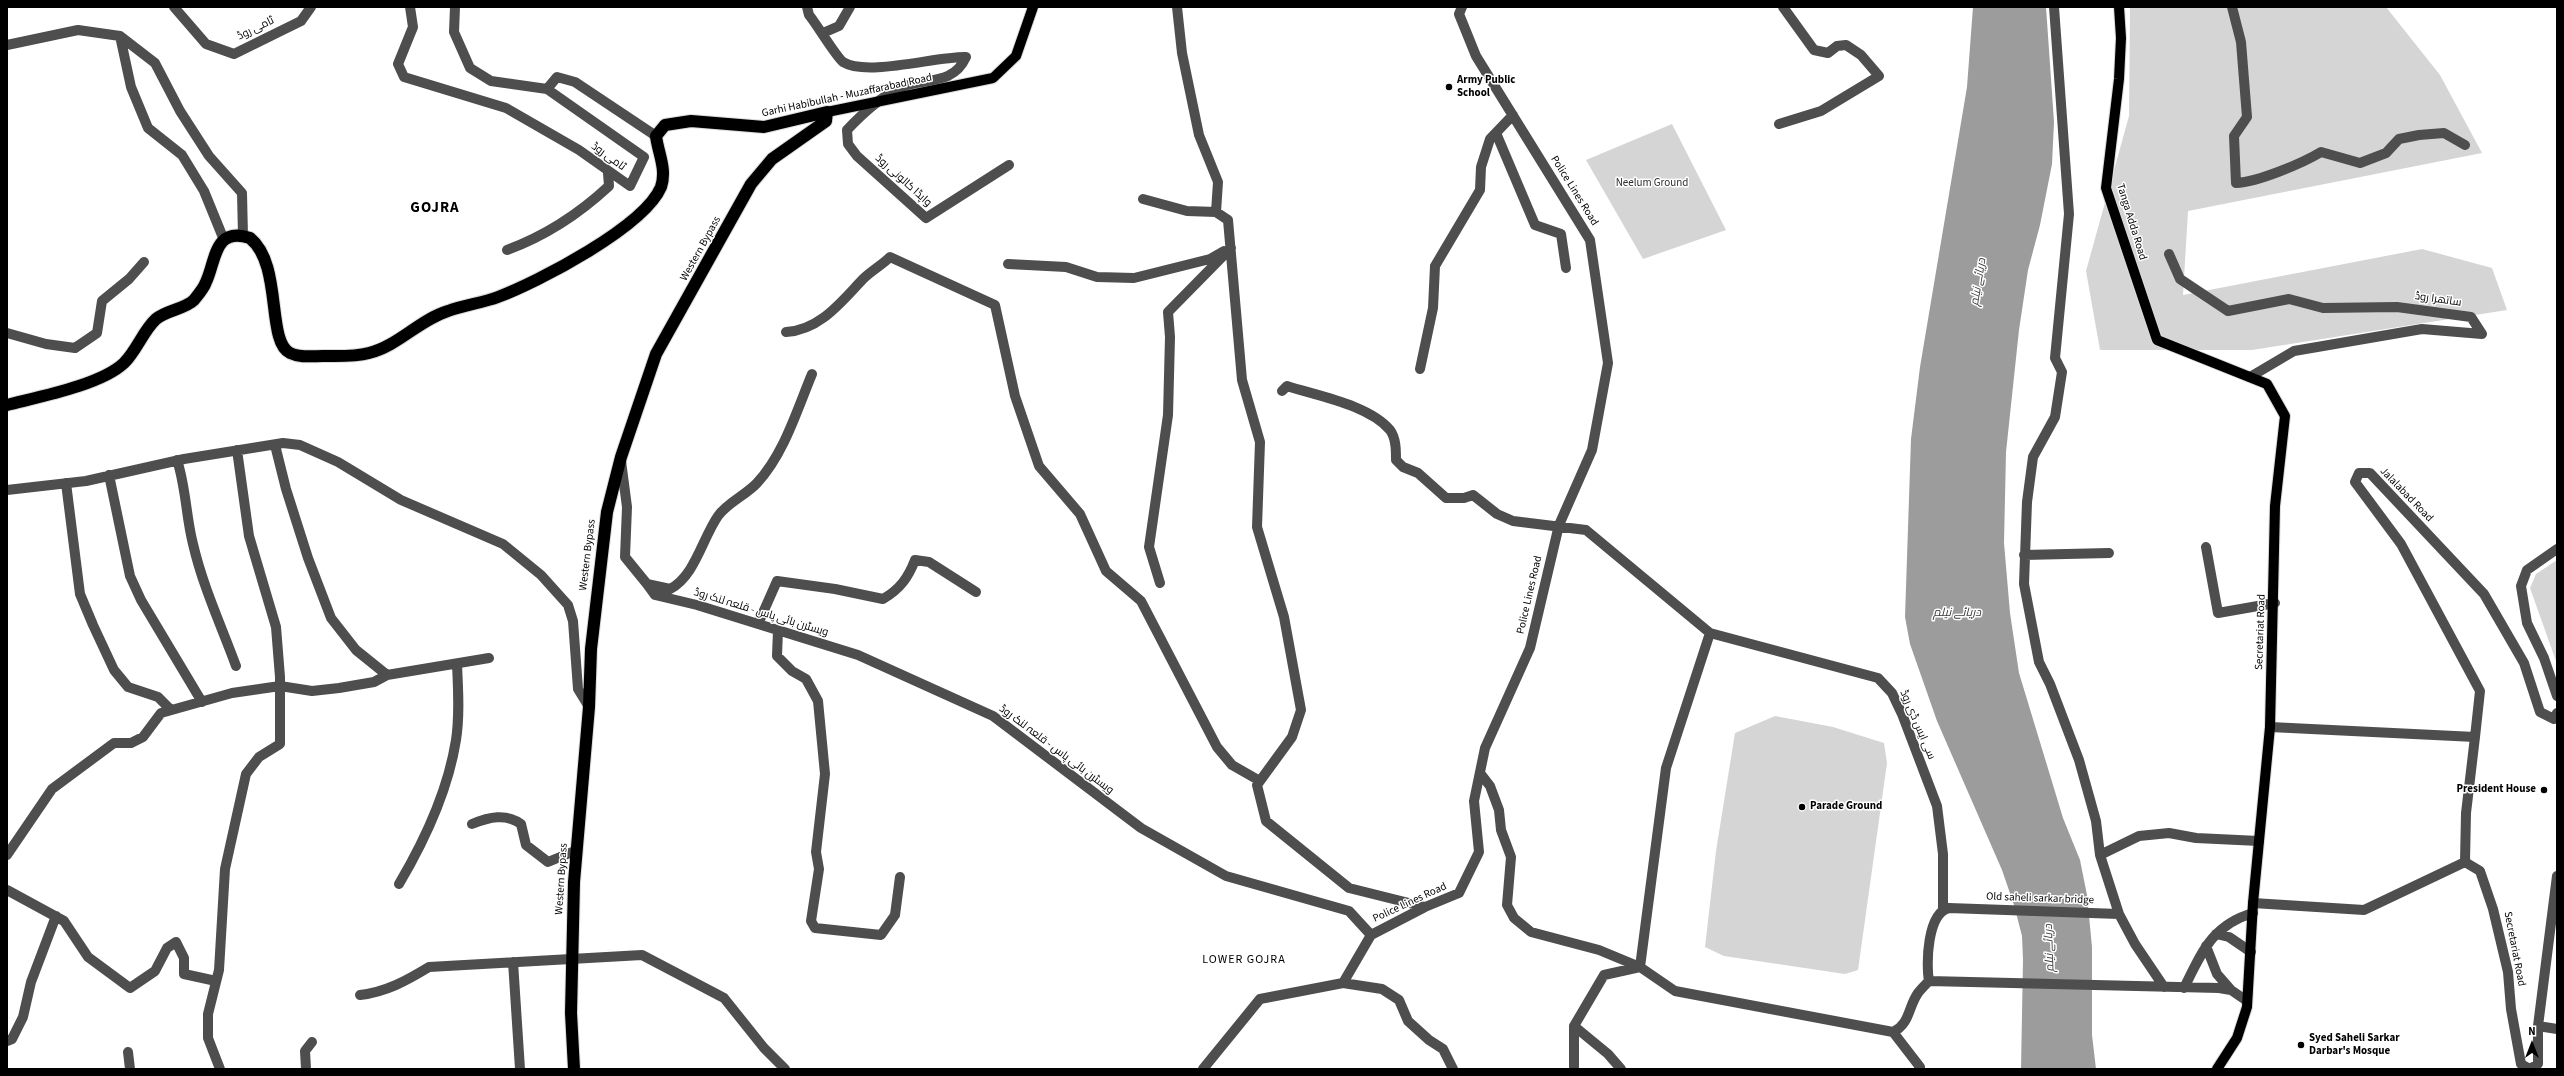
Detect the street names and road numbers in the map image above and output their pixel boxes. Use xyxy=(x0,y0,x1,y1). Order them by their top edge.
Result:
street label: ٹامی روڈ xyxy=(235,14,277,44)
street label: Garhi Habibullah - Muzaffarabad Road xyxy=(761,71,933,121)
street label: ٹامی روڈ xyxy=(588,140,628,174)
street label: واپڈا کالونی روڈ xyxy=(872,152,934,210)
street label: Police Lines Road xyxy=(1547,154,1601,228)
street label: Tanga Adda Road xyxy=(2113,182,2149,262)
street label: Western Bypass xyxy=(678,214,724,284)
street label: ساتھرا روڈ xyxy=(2414,290,2462,310)
street label: Jalalabad Road xyxy=(2377,465,2435,525)
street label: Western Bypass xyxy=(577,519,599,591)
street label: Police Lines Road xyxy=(1515,555,1545,635)
street label: ویسٹرن بائی پاس - قلعہ لنک روڈ xyxy=(692,586,830,640)
street label: Secretariat Road xyxy=(2253,594,2269,670)
street label: سی ایس ڈی روڈ xyxy=(1896,688,1938,762)
street label: ویسٹرن بائی پاس - قلعہ لنک روڈ xyxy=(996,703,1116,797)
street label: Western Bypass xyxy=(553,843,571,915)
street label: Police Lines Road xyxy=(1371,880,1449,926)
street label: Old saheli sarkar bridge xyxy=(1986,891,2094,907)
street label: Secretariat Road xyxy=(2500,911,2528,987)

